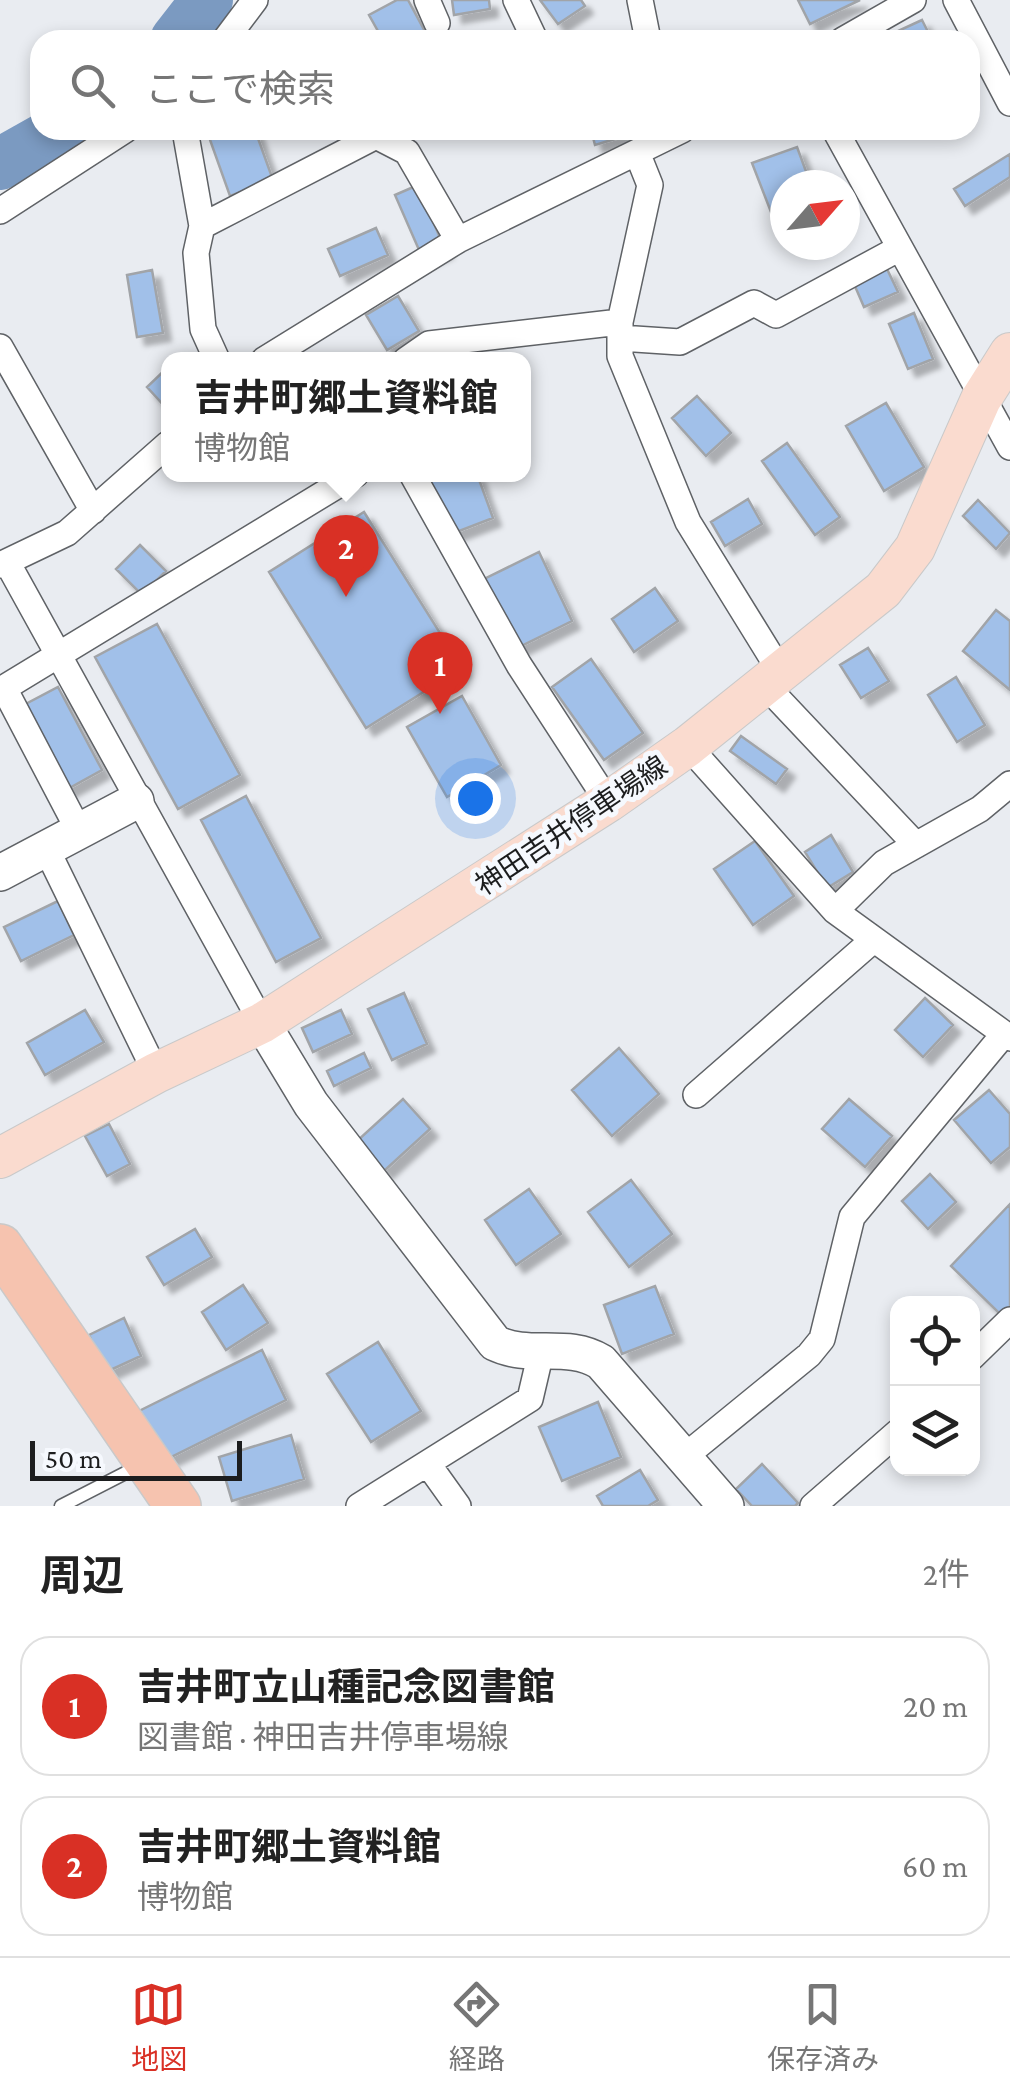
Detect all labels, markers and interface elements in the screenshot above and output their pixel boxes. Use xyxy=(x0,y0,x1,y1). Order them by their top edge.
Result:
search box xyxy=(30,30,980,140)
icon: search xyxy=(65,58,120,113)
text: ここで検索 xyxy=(145,68,335,110)
north arrow xyxy=(770,170,860,260)
popup xyxy=(161,352,531,482)
text: 吉井町郷土資料館 xyxy=(194,377,498,419)
text: 博物館 xyxy=(194,430,290,466)
pin: 2 xyxy=(314,514,378,597)
pin: 1 xyxy=(408,632,472,714)
street label: 神田吉井停車場線 xyxy=(470,750,673,901)
your location xyxy=(450,773,501,824)
map controls xyxy=(890,1296,980,1476)
button: locate xyxy=(890,1296,980,1386)
button: layers xyxy=(890,1386,980,1476)
scale bar xyxy=(30,1436,242,1480)
text: 50 m xyxy=(45,1443,102,1474)
text: 周辺 xyxy=(40,1552,124,1599)
text: 2件 xyxy=(923,1556,970,1592)
text: 吉井町立山種記念図書館 xyxy=(137,1666,555,1708)
text: 1 xyxy=(69,1688,80,1724)
text: 20 m xyxy=(903,1688,968,1724)
text: 図書館 · 神田吉井停車場線 xyxy=(137,1719,509,1755)
text: 吉井町郷土資料館 xyxy=(137,1826,441,1868)
text: 2 xyxy=(66,1848,83,1884)
text: 60 m xyxy=(902,1848,968,1884)
text: 博物館 xyxy=(137,1879,233,1915)
tab: 地図 xyxy=(131,1977,187,2077)
tab: 経路 xyxy=(449,1977,505,2077)
tab: 保存済み xyxy=(767,1977,879,2077)

